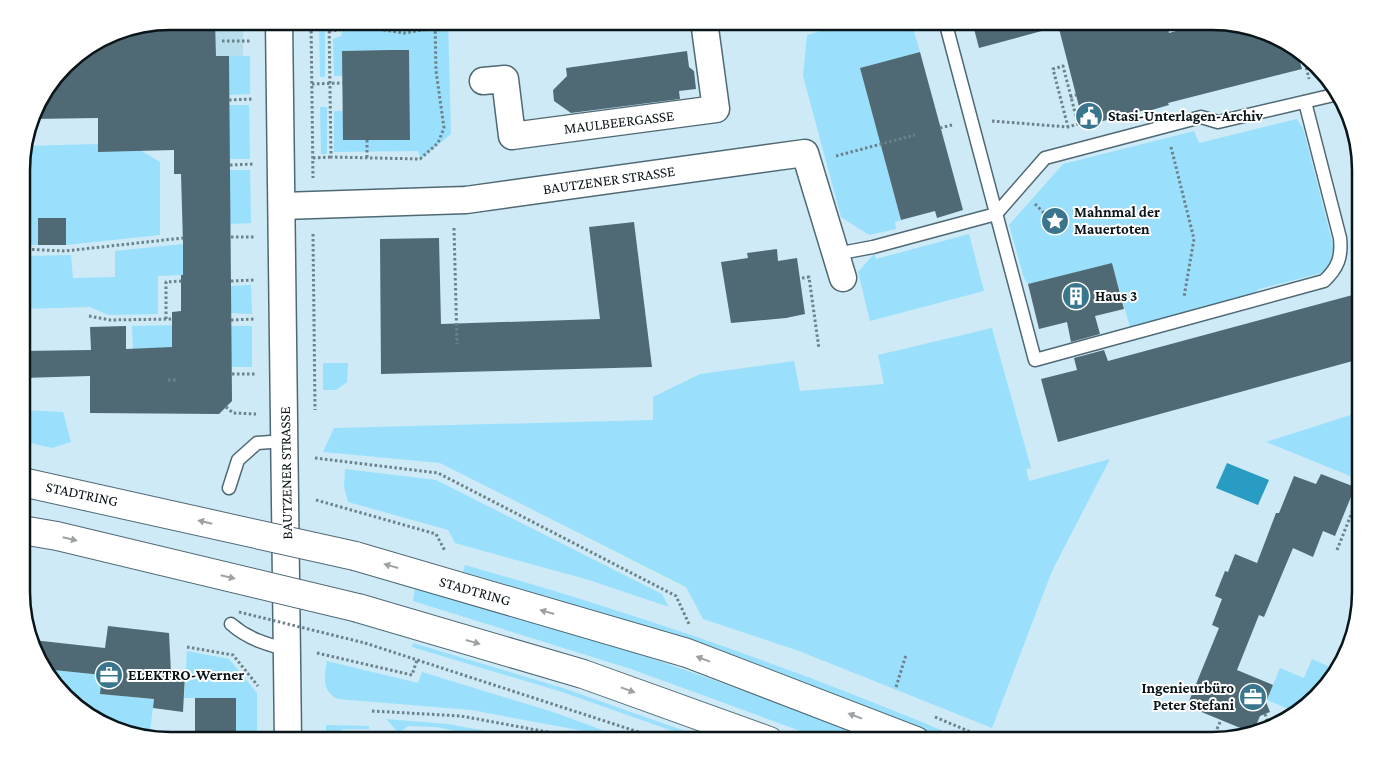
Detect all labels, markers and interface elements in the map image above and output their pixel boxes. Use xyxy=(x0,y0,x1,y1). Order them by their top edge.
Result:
public building icon: Stasi-Unterlagen-Archiv xyxy=(1074,101,1104,131)
street label: MAULBEERGASSE xyxy=(563,107,675,137)
place label: Stasi-Unterlagen-Archiv xyxy=(1108,108,1264,124)
street label: BAUTZENER STRASSE xyxy=(542,163,676,197)
place label: Mahnmal der Mauertoten xyxy=(1074,204,1160,237)
place icon: Mahnmal der Mauertoten xyxy=(1040,206,1070,236)
building icon: Haus 3 xyxy=(1061,281,1091,311)
place label: Haus 3 xyxy=(1095,288,1137,304)
street label: BAUTZENER STRASSE xyxy=(277,406,295,540)
street label: STADTRING xyxy=(44,479,120,509)
one-way arrow xyxy=(198,518,213,526)
one-way arrow xyxy=(63,535,78,543)
one-way arrow xyxy=(384,562,399,570)
one-way arrow xyxy=(221,573,236,581)
street label: STADTRING xyxy=(438,573,512,609)
one-way arrow xyxy=(540,608,555,616)
one-way arrow xyxy=(466,638,481,646)
one-way arrow xyxy=(695,655,710,663)
office icon: ELEKTRO-Werner xyxy=(94,660,124,690)
place label: ELEKTRO-Werner xyxy=(128,667,244,683)
place label: Ingenieurbüro Peter Stefani xyxy=(1141,680,1235,713)
office icon: Ingenieurbüro Peter Stefani xyxy=(1238,682,1268,712)
one-way arrow xyxy=(621,687,636,694)
one-way arrow xyxy=(847,712,862,720)

